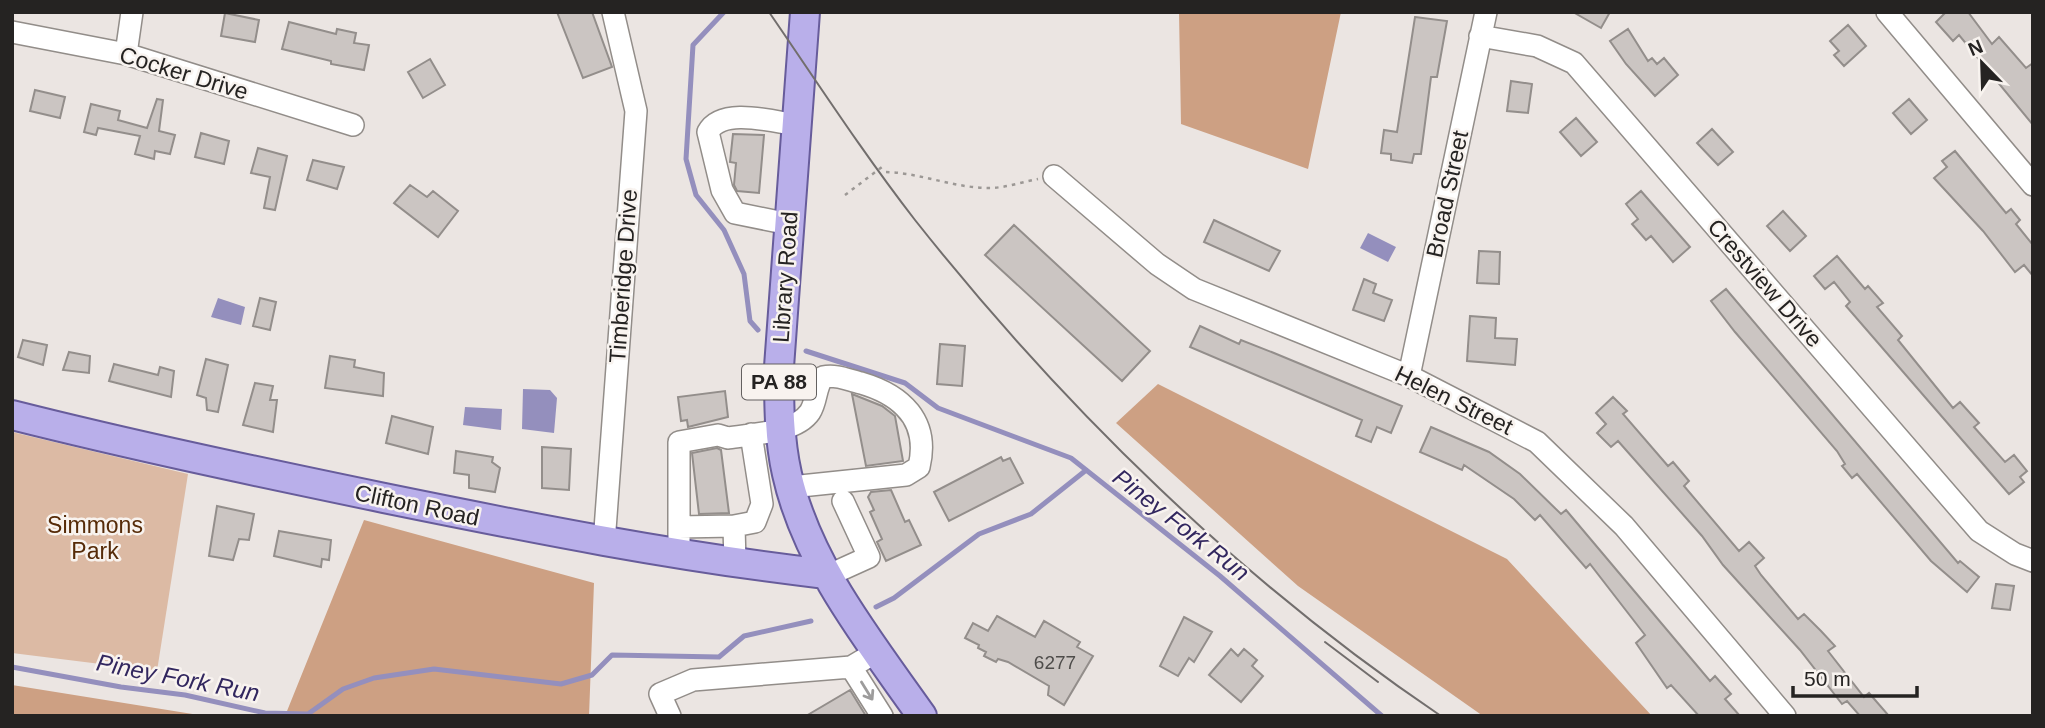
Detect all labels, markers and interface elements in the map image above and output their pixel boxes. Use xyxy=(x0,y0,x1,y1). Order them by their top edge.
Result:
north arrow xyxy=(1947,28,2017,98)
text: N xyxy=(1965,35,1986,60)
street label: Cocker Drive xyxy=(117,41,251,105)
street label: Broad Street xyxy=(1421,128,1473,260)
street label: Timberidge Drive xyxy=(604,188,642,364)
street label: Library Road xyxy=(767,210,803,344)
street label: Crestview Drive xyxy=(1702,214,1828,352)
street label: Helen Street xyxy=(1391,360,1518,440)
road number: PA 88 xyxy=(742,364,816,400)
water label: Piney Fork Run xyxy=(1108,463,1255,586)
street label: Clifton Road xyxy=(352,479,482,531)
park label: Simmons Park xyxy=(47,512,143,564)
water label: Piney Fork Run xyxy=(94,648,262,707)
house number: 6277 xyxy=(1034,652,1076,673)
scale bar xyxy=(1793,654,1917,698)
text: 50 m xyxy=(1804,667,1851,690)
one-way arrow xyxy=(860,681,874,701)

